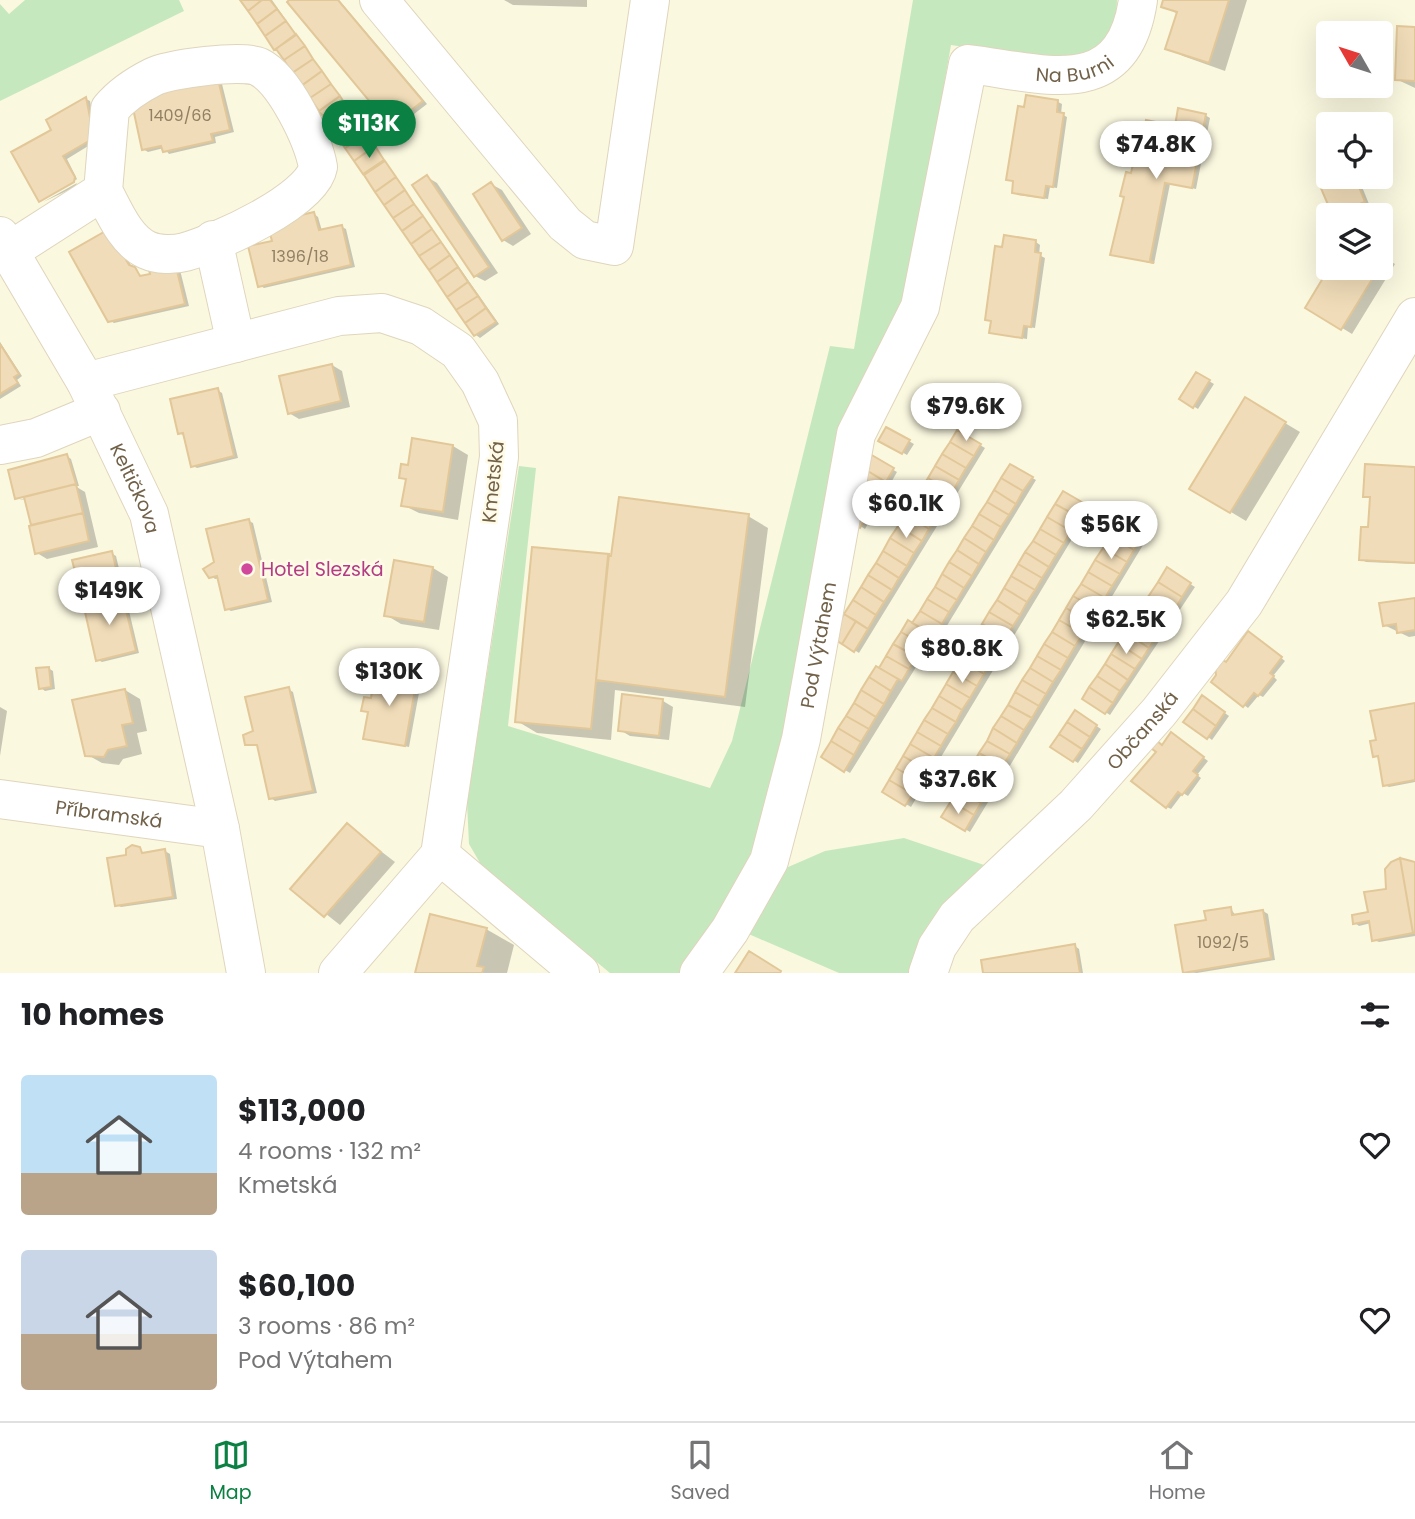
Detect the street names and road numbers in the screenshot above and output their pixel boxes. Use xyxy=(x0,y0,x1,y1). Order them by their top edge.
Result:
street label: Na Burni xyxy=(1035,49,1119,89)
street label: Keltičkova xyxy=(104,439,166,536)
street label: Kmetská xyxy=(475,440,511,524)
street label: Pod Výtahem xyxy=(793,580,843,710)
street label: Občanská xyxy=(1100,685,1184,776)
street label: Příbramská xyxy=(54,793,164,835)

